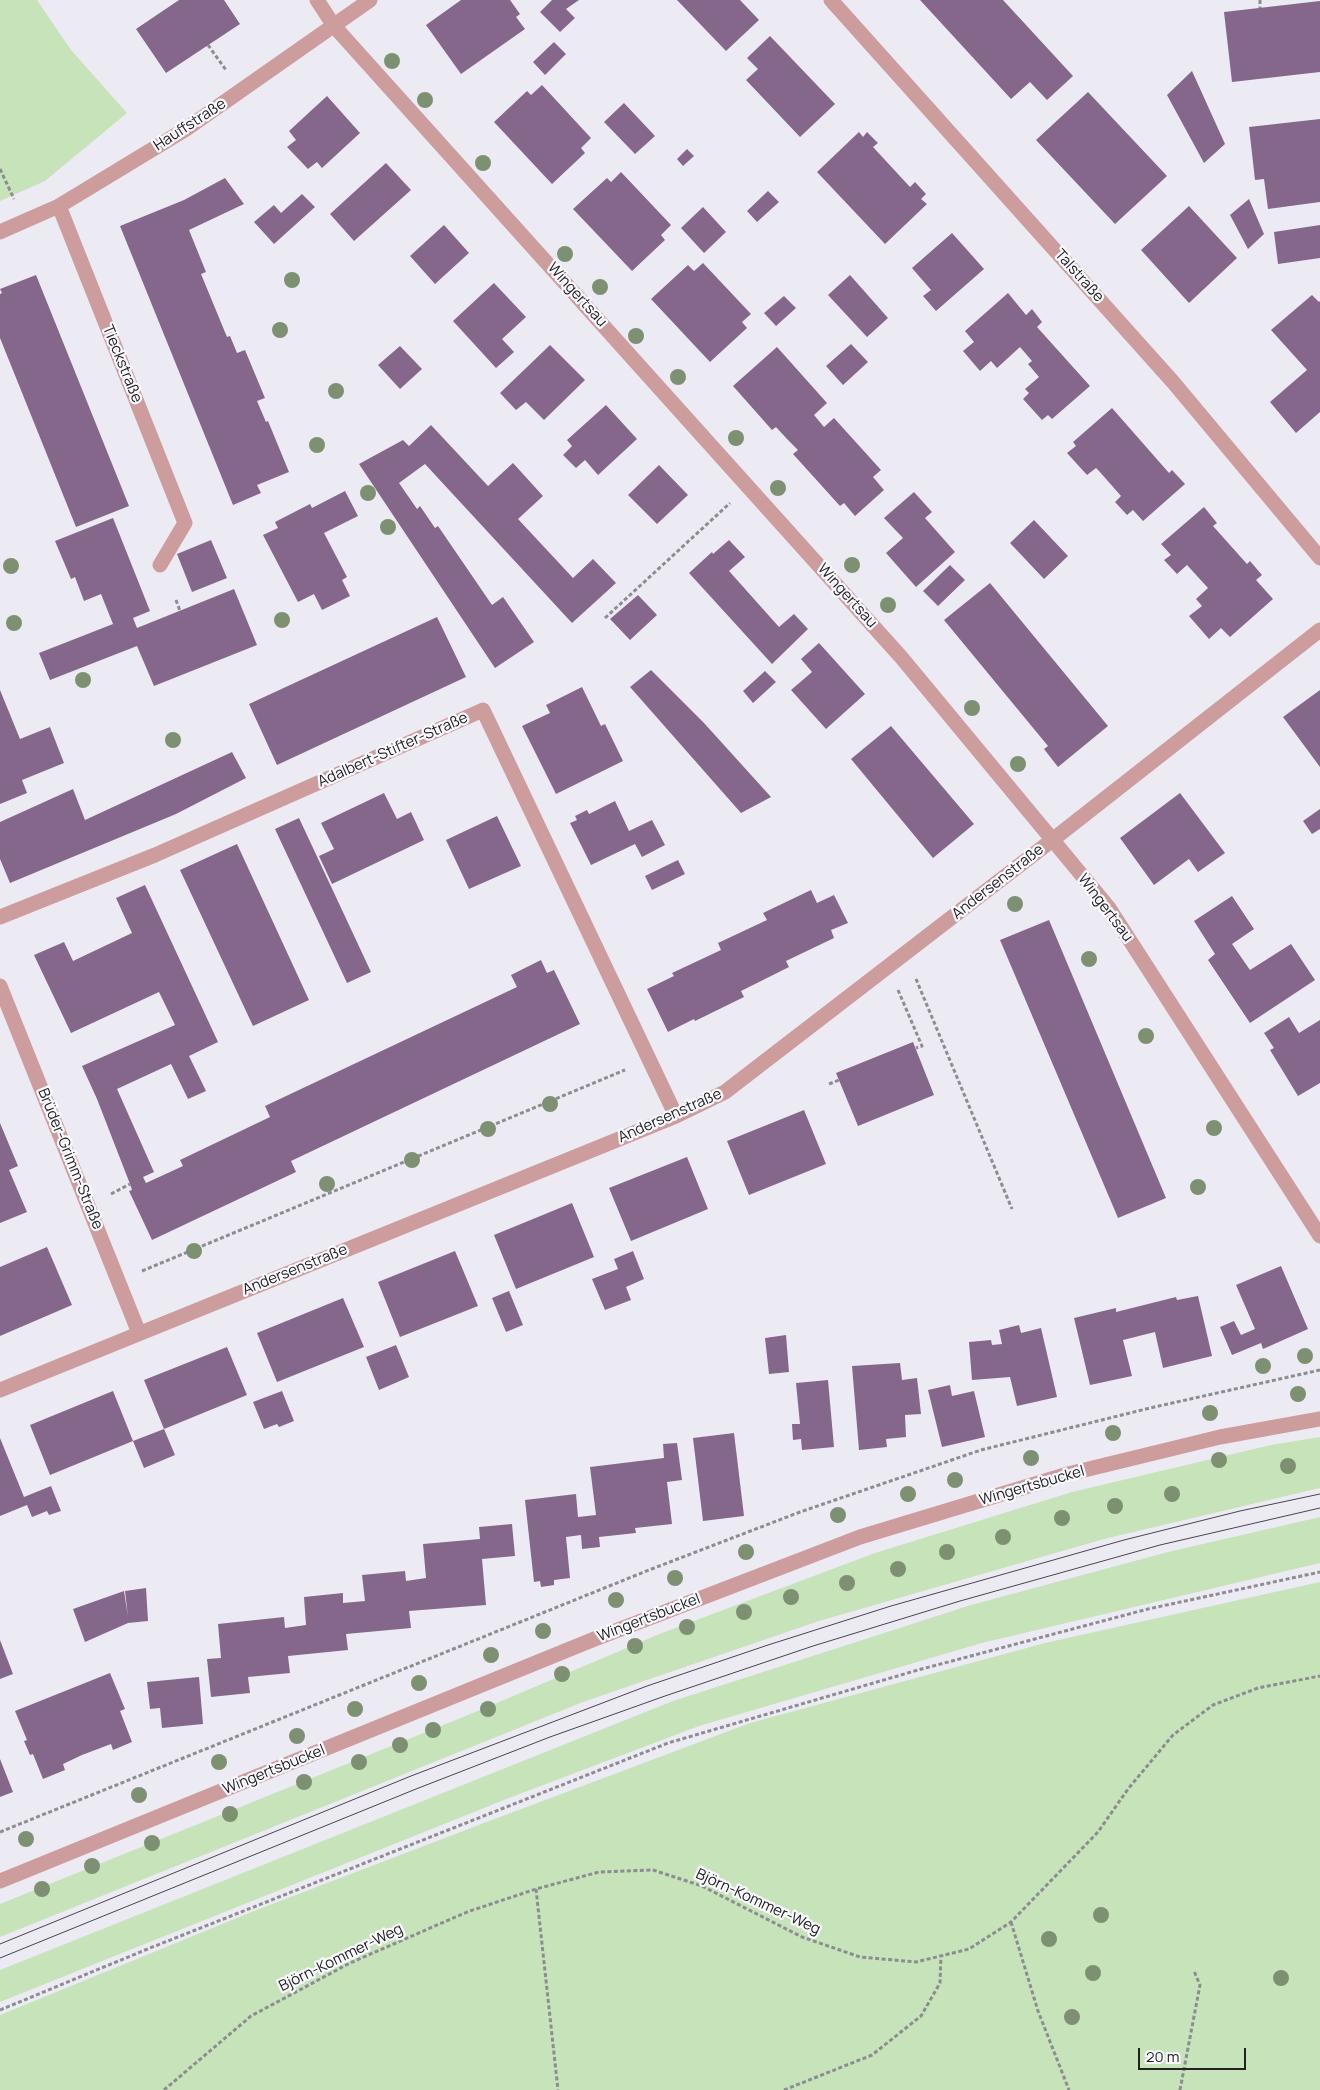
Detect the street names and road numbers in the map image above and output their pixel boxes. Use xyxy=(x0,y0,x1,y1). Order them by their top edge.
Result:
street label: Hauffstraße xyxy=(150,95,230,155)
street label: Talstraße xyxy=(1051,246,1107,306)
street label: Wingertsau xyxy=(543,259,611,331)
street label: Tieckstraße xyxy=(98,323,146,405)
street label: Wingertsau xyxy=(813,560,881,632)
street label: Adalbert-Stifter-Straße xyxy=(315,709,471,791)
street label: Andersenstraße xyxy=(949,841,1047,923)
street label: Wingertsau xyxy=(1074,871,1136,945)
street label: Andersenstraße xyxy=(615,1085,725,1147)
street label: Brüder-Grimm-Straße xyxy=(33,1086,107,1232)
street label: Andersenstraße xyxy=(240,1241,350,1299)
street label: Wingertsbuckel xyxy=(977,1462,1087,1510)
street label: Wingertsbuckel xyxy=(595,1590,703,1646)
street label: Wingertsbuckel xyxy=(220,1741,328,1799)
street label: Björn-Kommer-Weg xyxy=(693,1865,823,1939)
street label: Björn-Kommer-Weg xyxy=(276,1920,406,1996)

